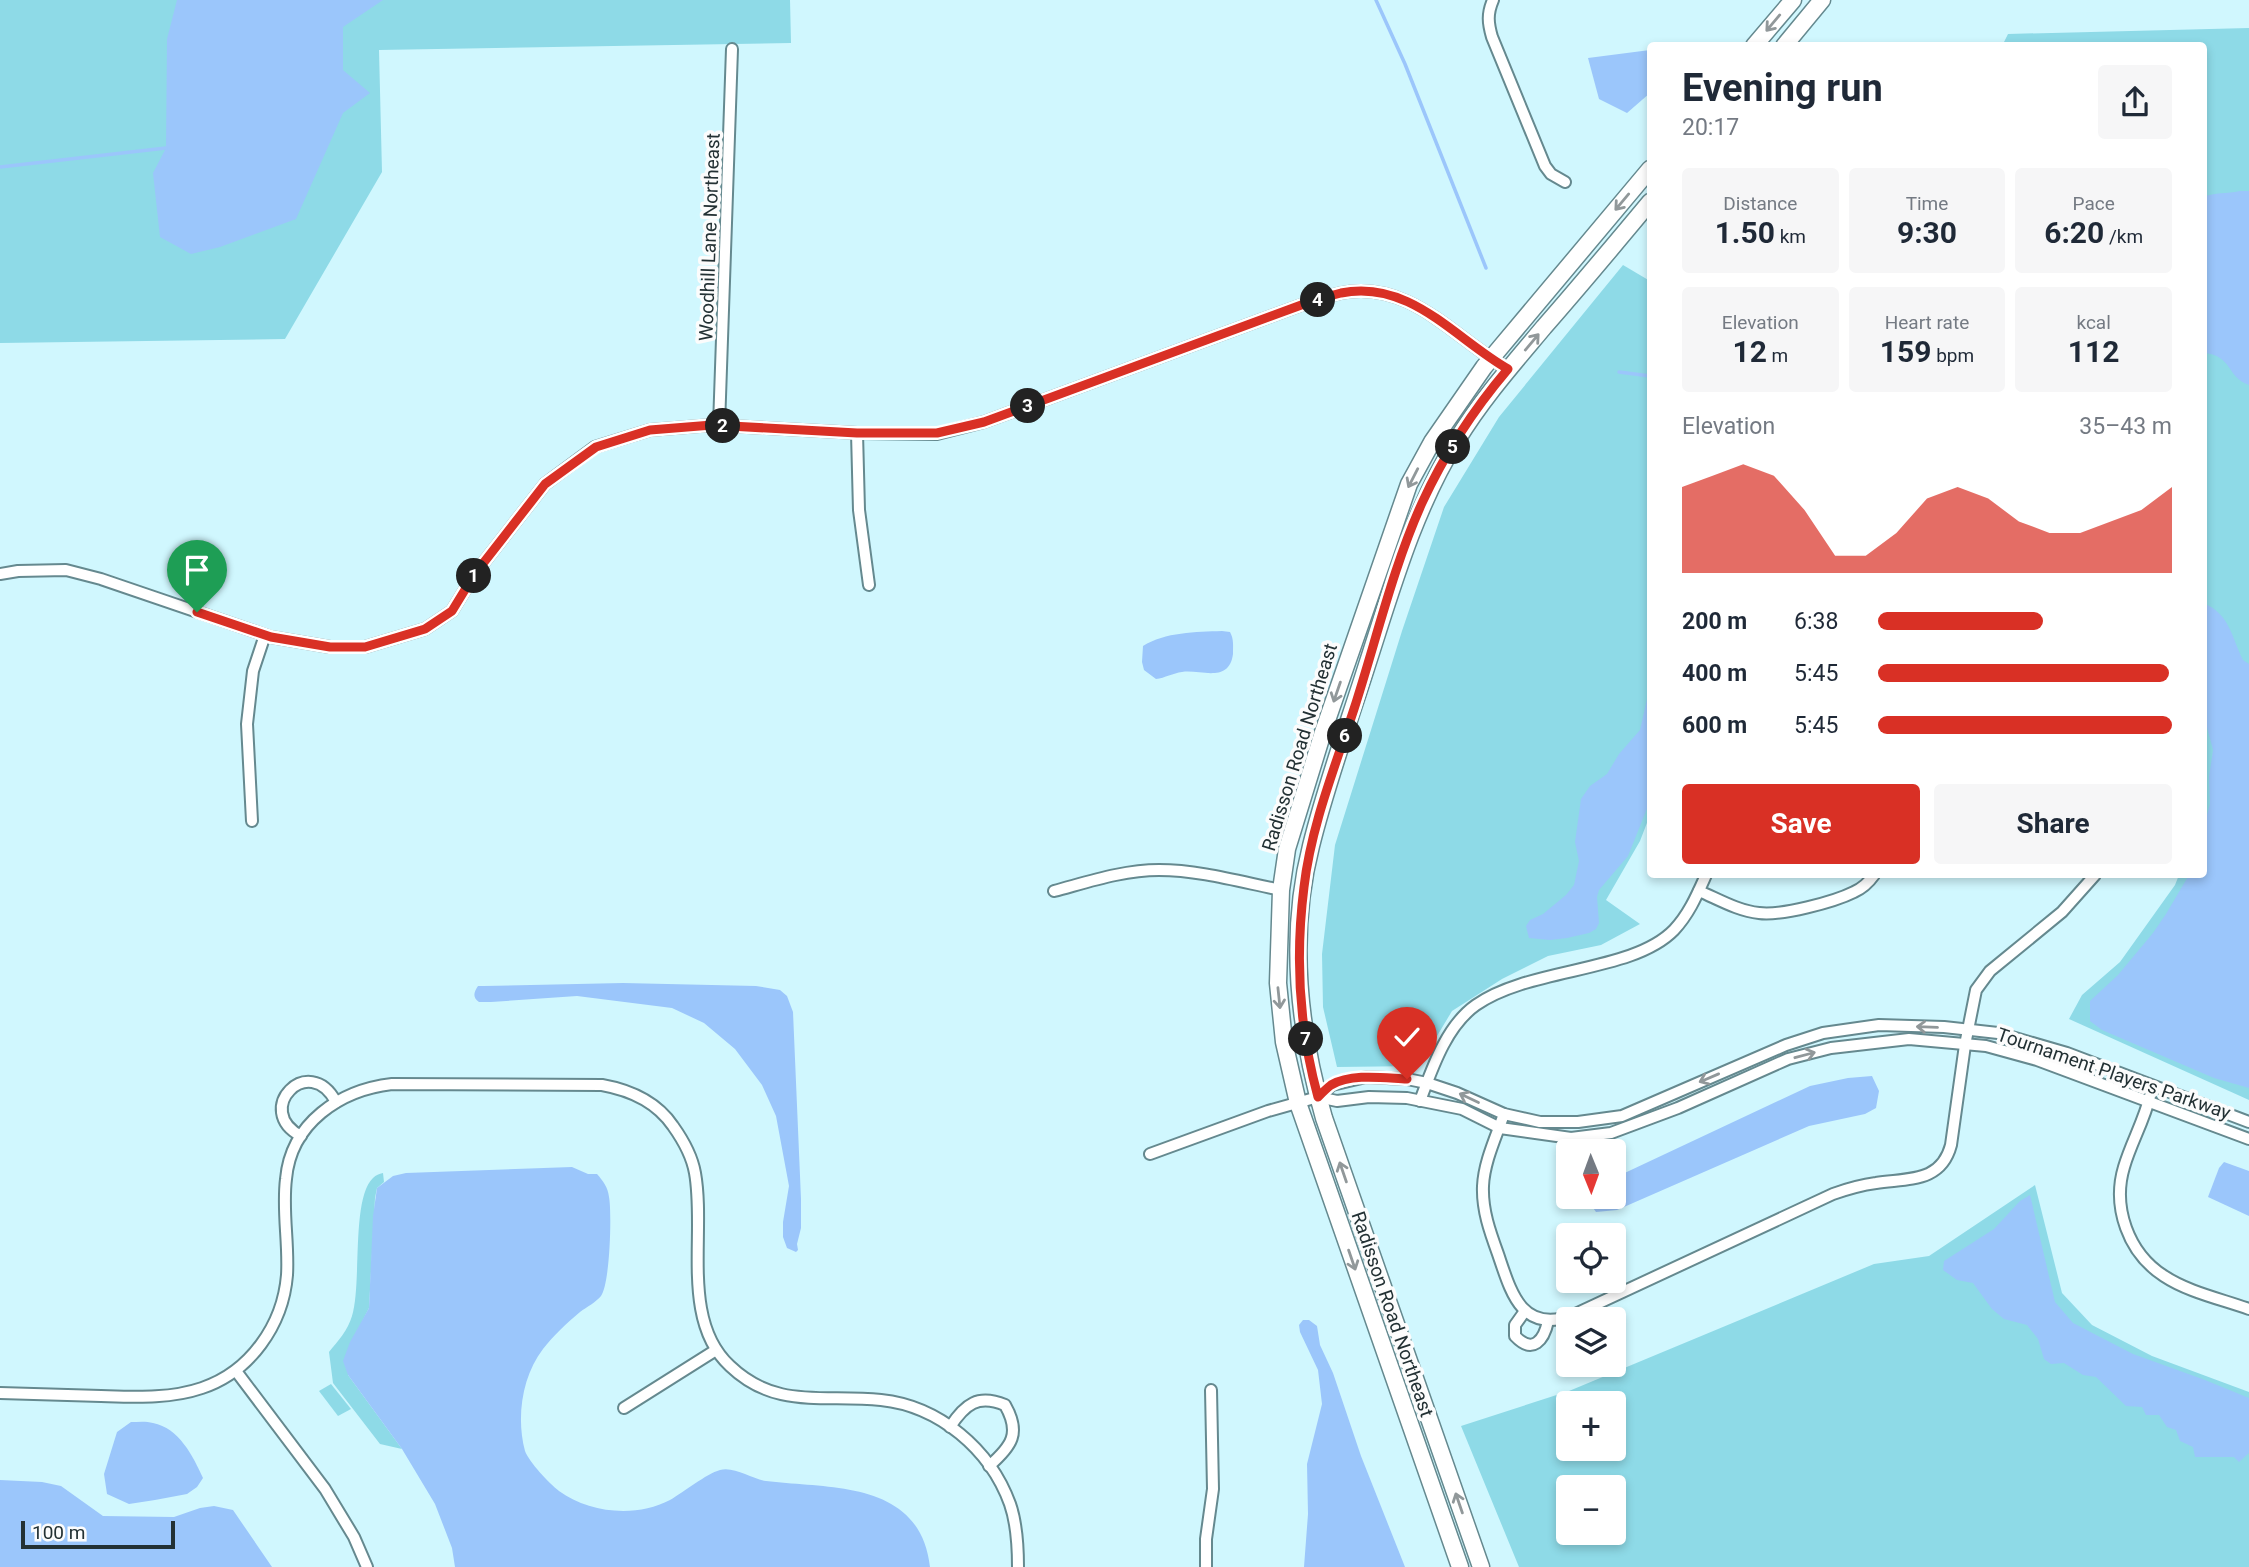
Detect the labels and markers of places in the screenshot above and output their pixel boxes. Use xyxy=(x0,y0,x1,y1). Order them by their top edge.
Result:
pin: 4 xyxy=(1300,282,1336,318)
pin: 3 xyxy=(1010,388,1046,424)
pin: 2 xyxy=(706,408,740,444)
pin: 5 xyxy=(1436,430,1470,464)
pin xyxy=(167,540,227,612)
pin: 1 xyxy=(456,558,491,594)
pin: 6 xyxy=(1328,718,1362,754)
pin xyxy=(1377,1007,1437,1079)
pin: 7 xyxy=(1288,1021,1324,1056)

